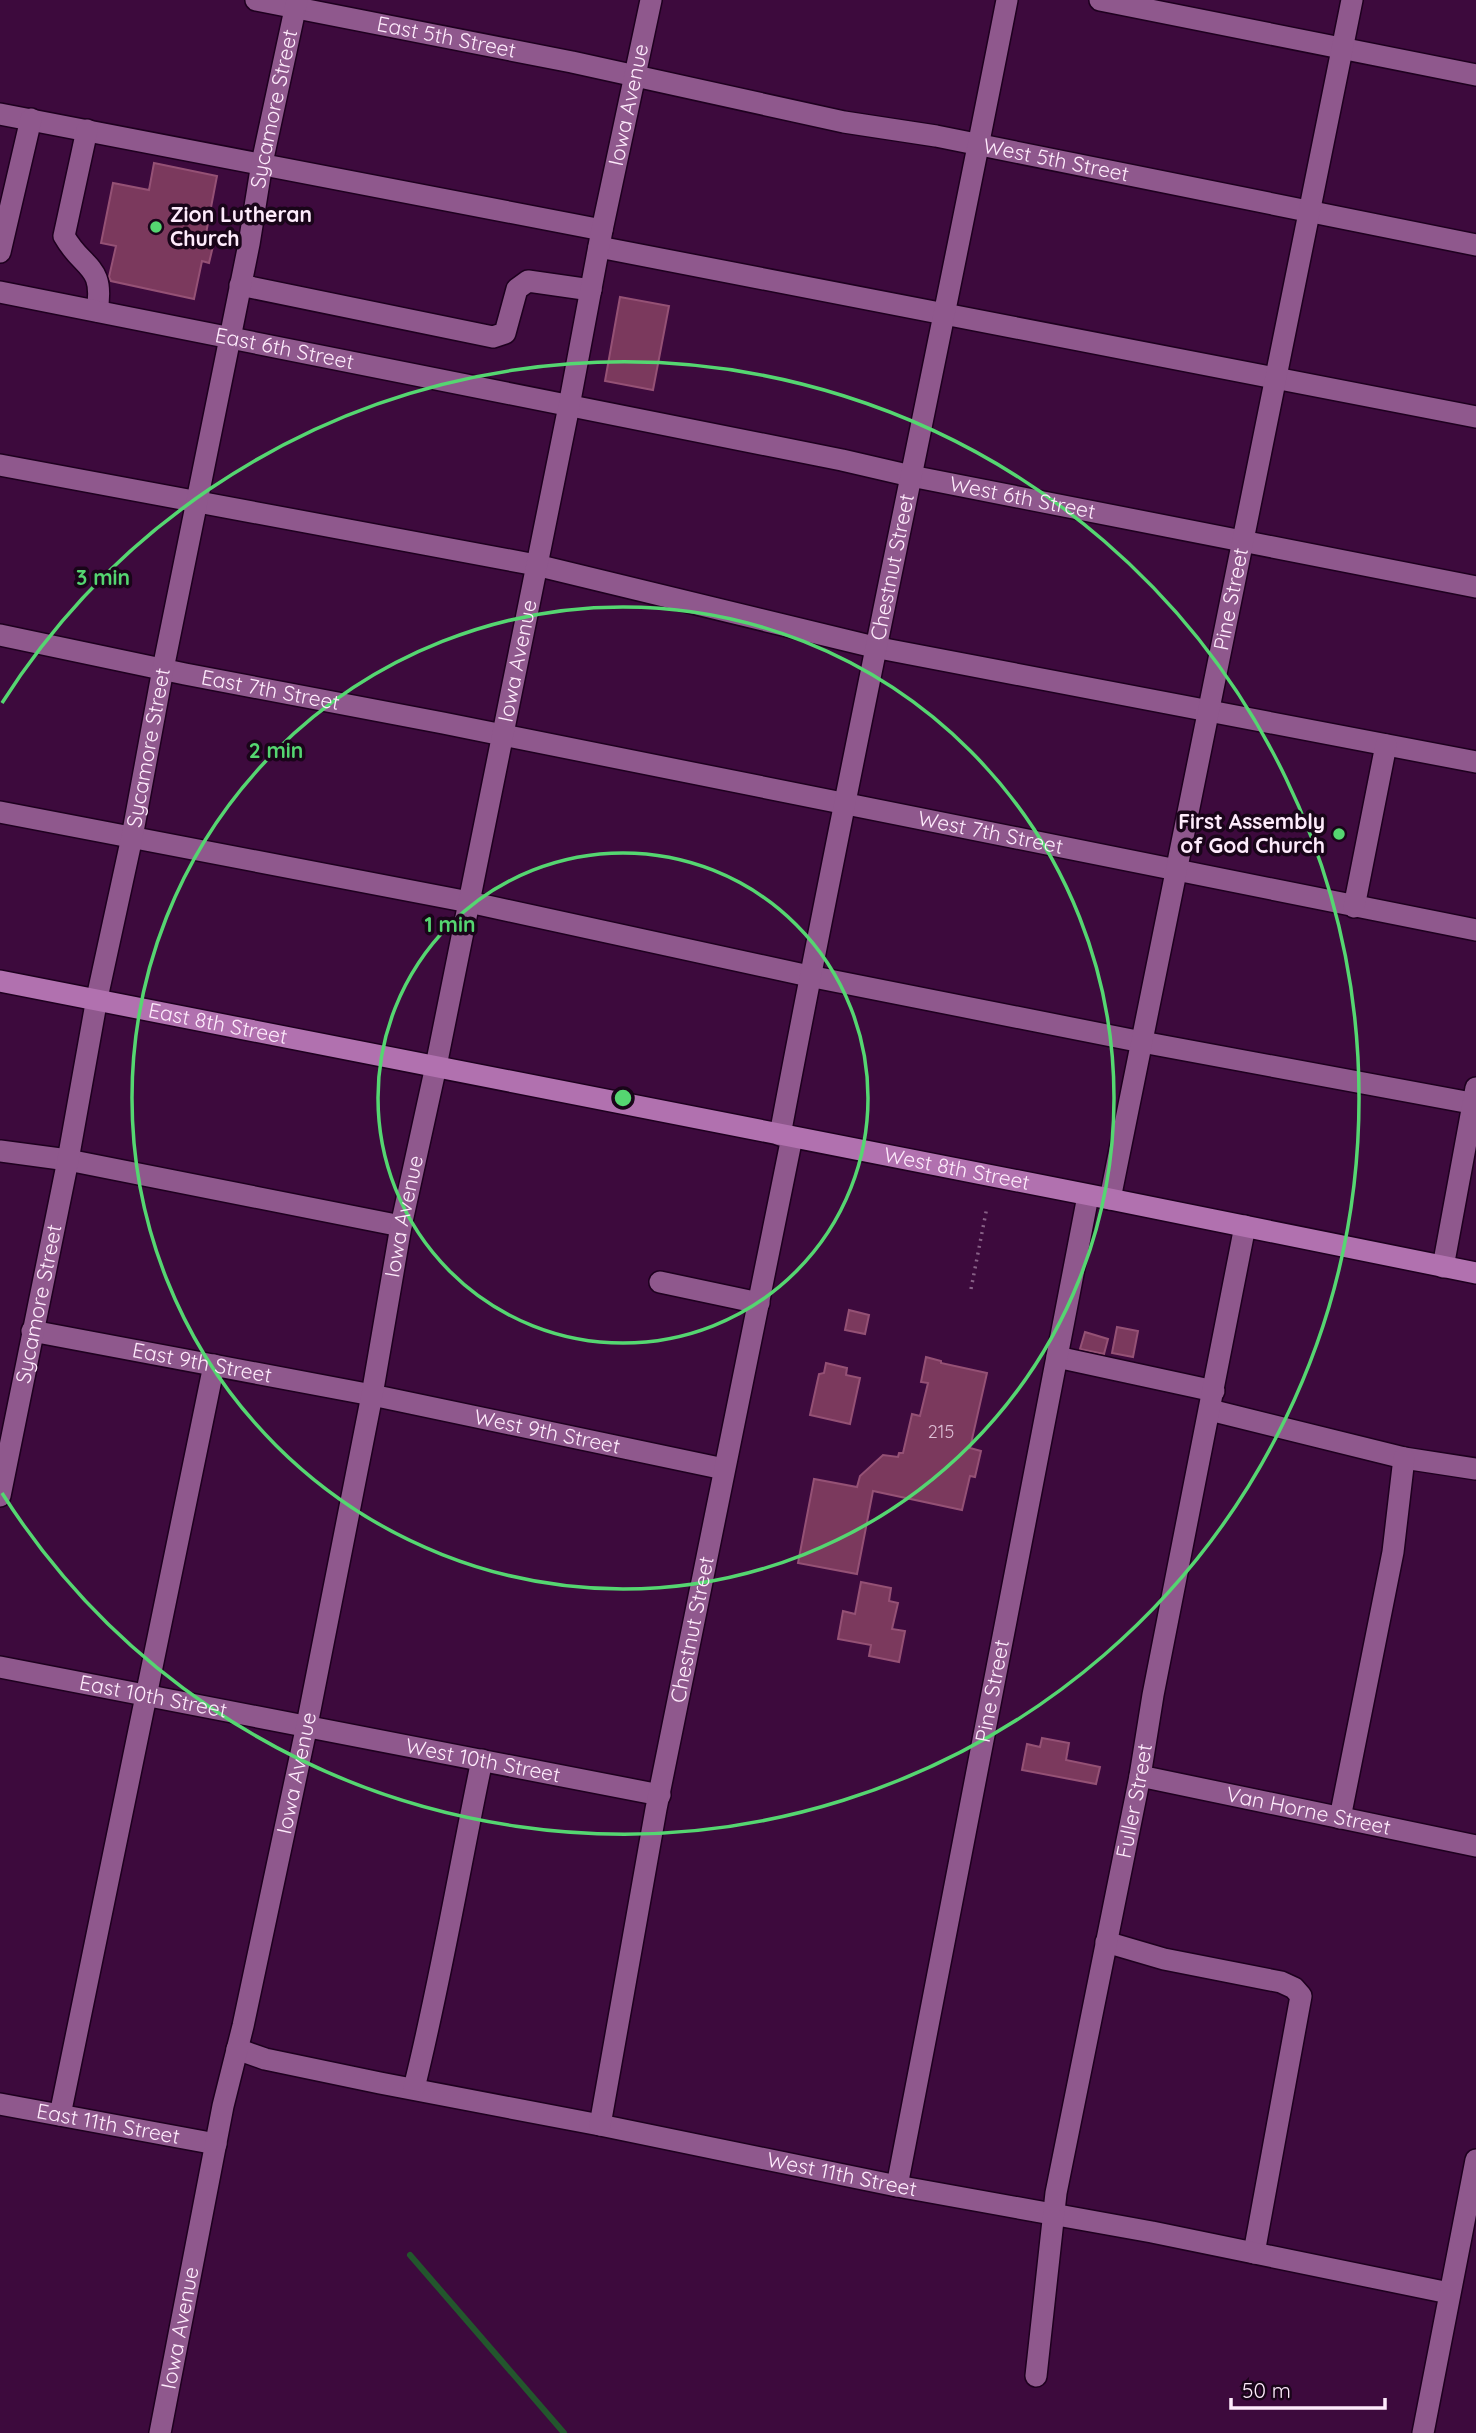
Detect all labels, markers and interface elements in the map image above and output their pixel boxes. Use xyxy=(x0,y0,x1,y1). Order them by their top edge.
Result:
street label: East 5th Street xyxy=(375,10,518,63)
street label: Sycamore Street xyxy=(244,27,302,190)
street label: Iowa Avenue xyxy=(602,41,653,168)
street label: West 5th Street xyxy=(981,132,1131,187)
place label: Zion Lutheran Church xyxy=(170,201,312,251)
marker: Zion Lutheran Church xyxy=(148,219,164,235)
street label: East 6th Street xyxy=(213,321,356,374)
street label: West 6th Street xyxy=(947,470,1098,524)
street label: Chestnut Street xyxy=(864,491,919,642)
street label: Pine Street xyxy=(1207,545,1253,653)
text: 3 min xyxy=(76,564,130,590)
street label: Iowa Avenue xyxy=(492,597,542,724)
street label: East 7th Street xyxy=(199,663,342,715)
street label: Sycamore Street xyxy=(120,666,175,829)
text: 2 min xyxy=(249,737,303,763)
street label: West 7th Street xyxy=(916,804,1066,859)
place label: First Assembly of God Church xyxy=(1178,808,1325,858)
marker: First Assembly of God Church xyxy=(1331,826,1347,842)
text: 1 min xyxy=(425,911,475,937)
street label: East 8th Street xyxy=(146,996,290,1049)
centre of rings xyxy=(611,1086,635,1110)
street label: West 8th Street xyxy=(882,1141,1032,1195)
street label: Iowa Avenue xyxy=(378,1153,428,1279)
street label: Sycamore Street xyxy=(9,1222,67,1386)
street label: East 9th Street xyxy=(130,1336,274,1388)
street label: West 9th Street xyxy=(472,1403,623,1459)
house number: 215 xyxy=(928,1420,954,1443)
street label: Chestnut Street xyxy=(664,1554,719,1705)
street label: Pine Street xyxy=(969,1637,1014,1745)
street label: East 10th Street xyxy=(77,1669,229,1723)
street label: Iowa Avenue xyxy=(270,1710,321,1836)
street label: West 10th Street xyxy=(404,1732,563,1787)
street label: Fuller Street xyxy=(1110,1742,1157,1860)
street label: Van Horne Street xyxy=(1224,1780,1393,1840)
street label: East 11th Street xyxy=(35,2097,182,2149)
street label: West 11th Street xyxy=(765,2146,919,2201)
street label: Iowa Avenue xyxy=(155,2264,204,2391)
scale bar xyxy=(1231,2366,1385,2410)
text: 50 m xyxy=(1242,2377,1291,2403)

